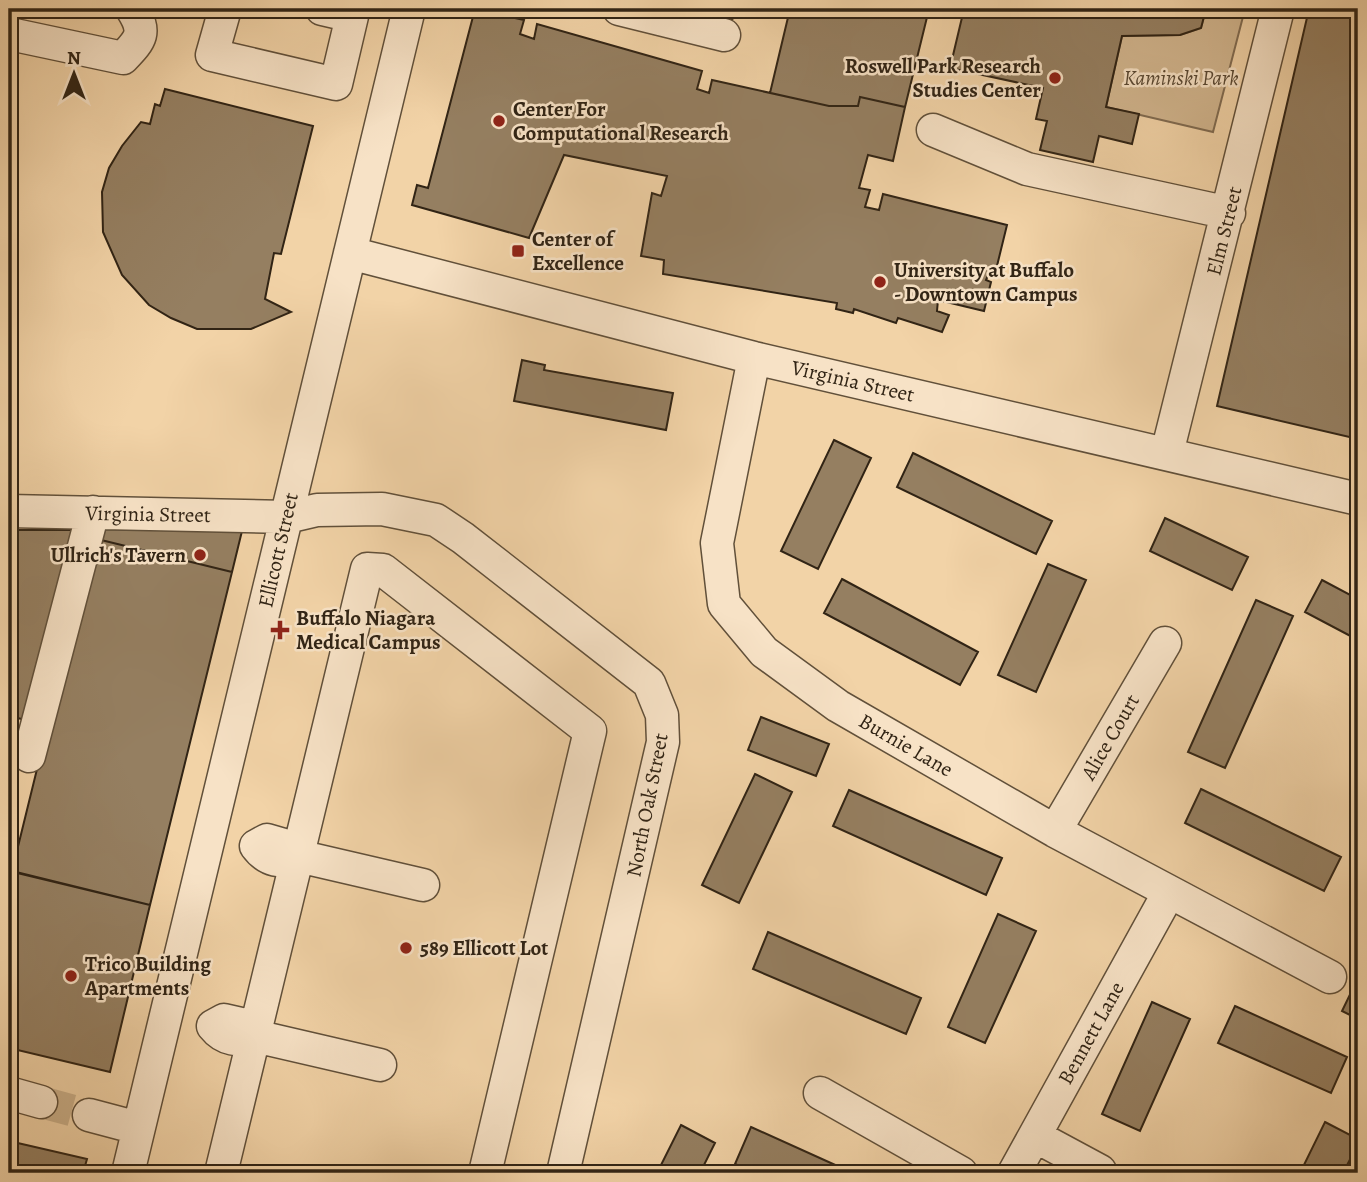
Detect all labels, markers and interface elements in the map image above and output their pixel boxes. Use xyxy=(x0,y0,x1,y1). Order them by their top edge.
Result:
north arrow xyxy=(38,38,108,108)
text: N xyxy=(67,45,81,71)
place label: Roswell Park Research Studies Center xyxy=(845,52,1041,104)
park label: Kaminski Park xyxy=(1123,64,1239,92)
marker: Roswell Park Research Studies Center xyxy=(1047,70,1063,86)
place label: Center For Computational Research xyxy=(513,95,729,147)
marker: Center For Computational Research xyxy=(491,113,507,129)
street label: Elm Street xyxy=(1199,183,1249,278)
place label: Center of Excellence xyxy=(532,225,624,277)
marker: Center of Excellence xyxy=(510,243,526,259)
place label: University at Buffalo - Downtown Campus xyxy=(894,256,1077,308)
marker: University at Buffalo - Downtown Campus xyxy=(872,274,888,290)
street label: Virginia Street xyxy=(788,353,917,409)
street label: Ellicott Street xyxy=(251,490,305,610)
street label: Virginia Street xyxy=(84,499,211,529)
place label: Ullrich's Tavern xyxy=(51,541,186,569)
marker: Ullrich's Tavern xyxy=(192,547,208,563)
place label: Buffalo Niagara Medical Campus xyxy=(296,604,441,656)
marker: Buffalo Niagara Medical Campus xyxy=(270,620,290,640)
street label: Alice Court xyxy=(1074,689,1146,786)
street label: Burnie Lane xyxy=(854,707,958,783)
street label: North Oak Street xyxy=(619,731,675,879)
place label: 589 Ellicott Lot xyxy=(420,934,548,962)
marker: 589 Ellicott Lot xyxy=(398,940,414,956)
place label: Trico Building Apartments xyxy=(84,950,211,1002)
marker: Trico Building Apartments xyxy=(63,968,79,984)
street label: Bennett Lane xyxy=(1051,977,1131,1089)

